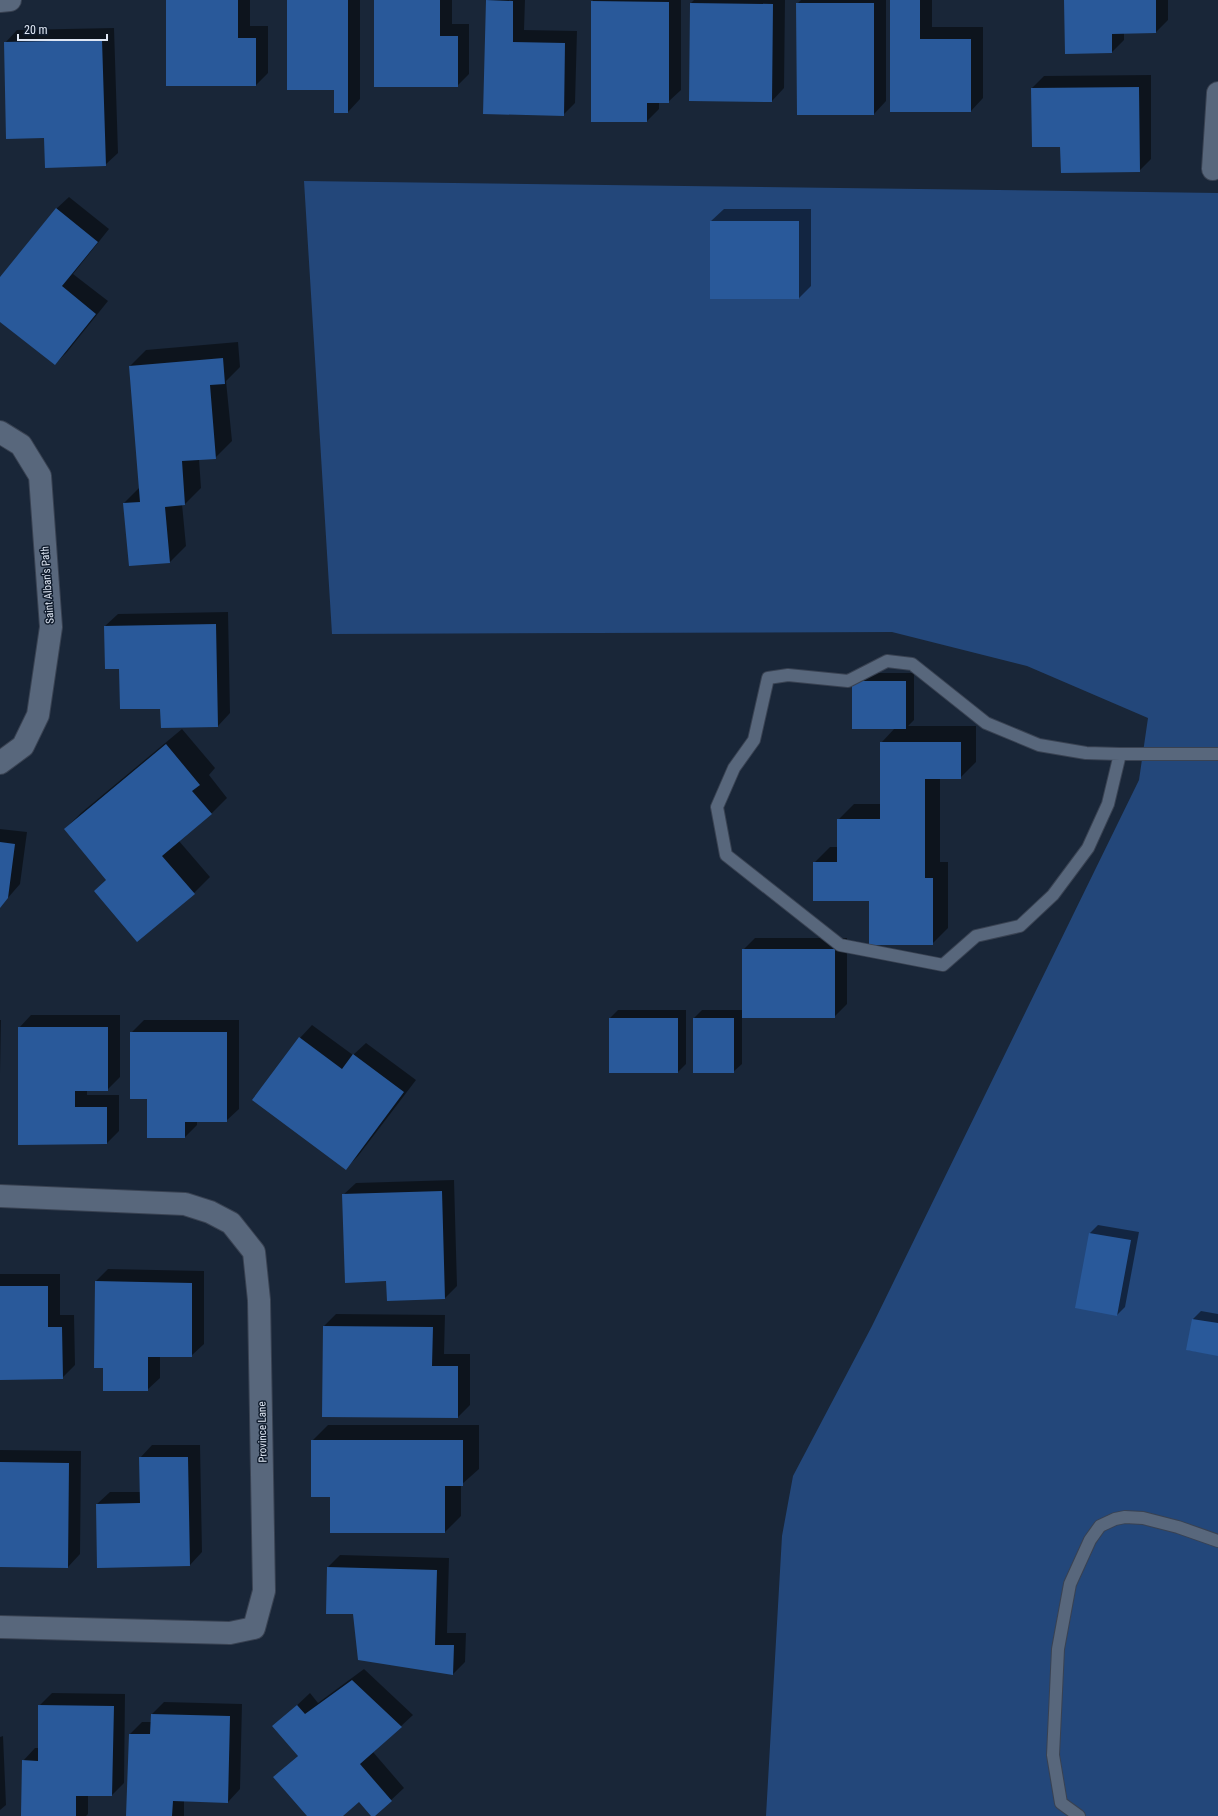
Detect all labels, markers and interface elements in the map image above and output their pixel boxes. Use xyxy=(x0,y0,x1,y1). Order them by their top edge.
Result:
scale bar xyxy=(18,16,107,42)
text: 20 m xyxy=(24,23,48,37)
street label: Saint Alban's Path xyxy=(38,546,57,624)
street label: Province Lane xyxy=(255,1401,270,1463)

